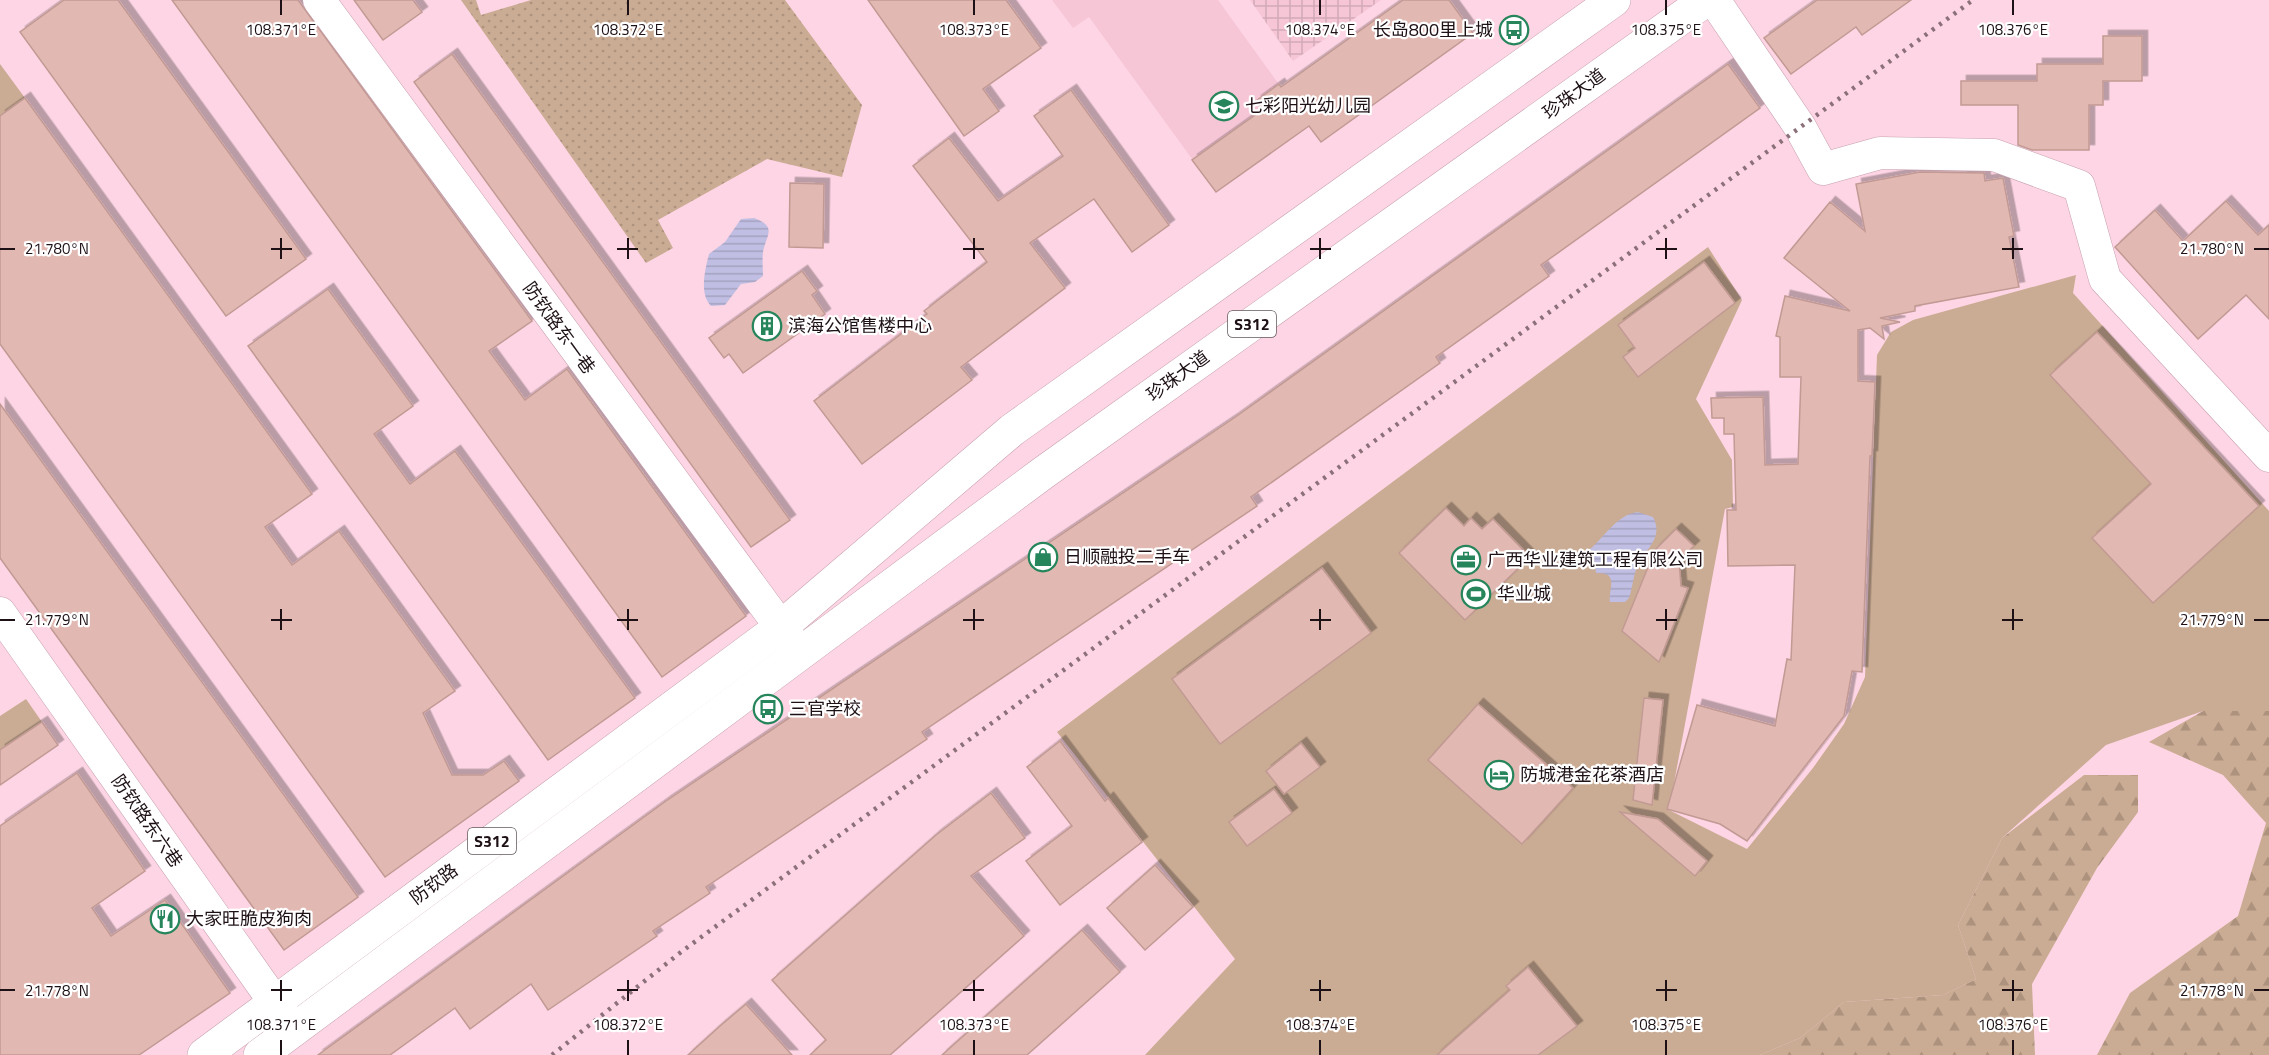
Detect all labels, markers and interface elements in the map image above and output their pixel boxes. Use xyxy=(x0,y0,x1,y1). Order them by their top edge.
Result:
bus stop icon: 长岛800里上城 xyxy=(1498,14,1530,46)
place label: 长岛800里上城 xyxy=(1373,16,1493,43)
text: 108.371°E xyxy=(246,18,316,41)
text: 108.372°E xyxy=(593,18,663,41)
text: 108.373°E xyxy=(939,18,1009,41)
text: 108.374°E xyxy=(1285,18,1355,41)
text: 108.375°E xyxy=(1631,18,1701,41)
text: 108.376°E xyxy=(1978,18,2048,41)
street label: 珍珠大道 xyxy=(1537,62,1611,126)
school or university icon: 七彩阳光幼儿园 xyxy=(1208,90,1240,122)
place label: 七彩阳光幼儿园 xyxy=(1245,92,1371,119)
text: 21.780°N xyxy=(25,237,89,260)
text: 21.780°N xyxy=(2180,237,2244,260)
street label: 防钦路东一巷 xyxy=(517,276,602,379)
building icon: 滨海公馆售楼中心 xyxy=(751,310,783,342)
road number: S312 xyxy=(1228,311,1276,337)
place label: 滨海公馆售楼中心 xyxy=(788,312,932,339)
street label: 珍珠大道 xyxy=(1141,344,1215,408)
shop icon: 日顺融投二手车 xyxy=(1027,541,1059,573)
place label: 日顺融投二手车 xyxy=(1064,543,1190,570)
office icon: 广西华业建筑工程有限公司 xyxy=(1450,544,1482,576)
place label: 广西华业建筑工程有限公司 xyxy=(1487,546,1703,573)
sports icon: 华业城 xyxy=(1460,578,1492,610)
place label: 华业城 xyxy=(1497,580,1551,607)
text: 21.779°N xyxy=(25,608,89,631)
text: 21.779°N xyxy=(2180,608,2244,631)
bus stop icon: 三官学校 xyxy=(752,693,784,725)
place label: 三官学校 xyxy=(789,695,861,722)
hotel icon: 防城港金花茶酒店 xyxy=(1483,759,1515,791)
place label: 防城港金花茶酒店 xyxy=(1520,761,1664,788)
street label: 防钦路东六巷 xyxy=(105,769,189,873)
road number: S312 xyxy=(468,828,516,854)
street label: 防钦路 xyxy=(404,857,463,911)
restaurant icon: 大家旺脆皮狗肉 xyxy=(149,903,181,935)
place label: 大家旺脆皮狗肉 xyxy=(186,905,312,932)
text: 21.778°N xyxy=(25,979,89,1002)
text: 21.778°N xyxy=(2180,979,2244,1002)
text: 108.371°E xyxy=(246,1013,316,1036)
text: 108.372°E xyxy=(593,1013,663,1036)
text: 108.373°E xyxy=(939,1013,1009,1036)
text: 108.374°E xyxy=(1285,1013,1355,1036)
text: 108.375°E xyxy=(1631,1013,1701,1036)
text: 108.376°E xyxy=(1978,1013,2048,1036)

